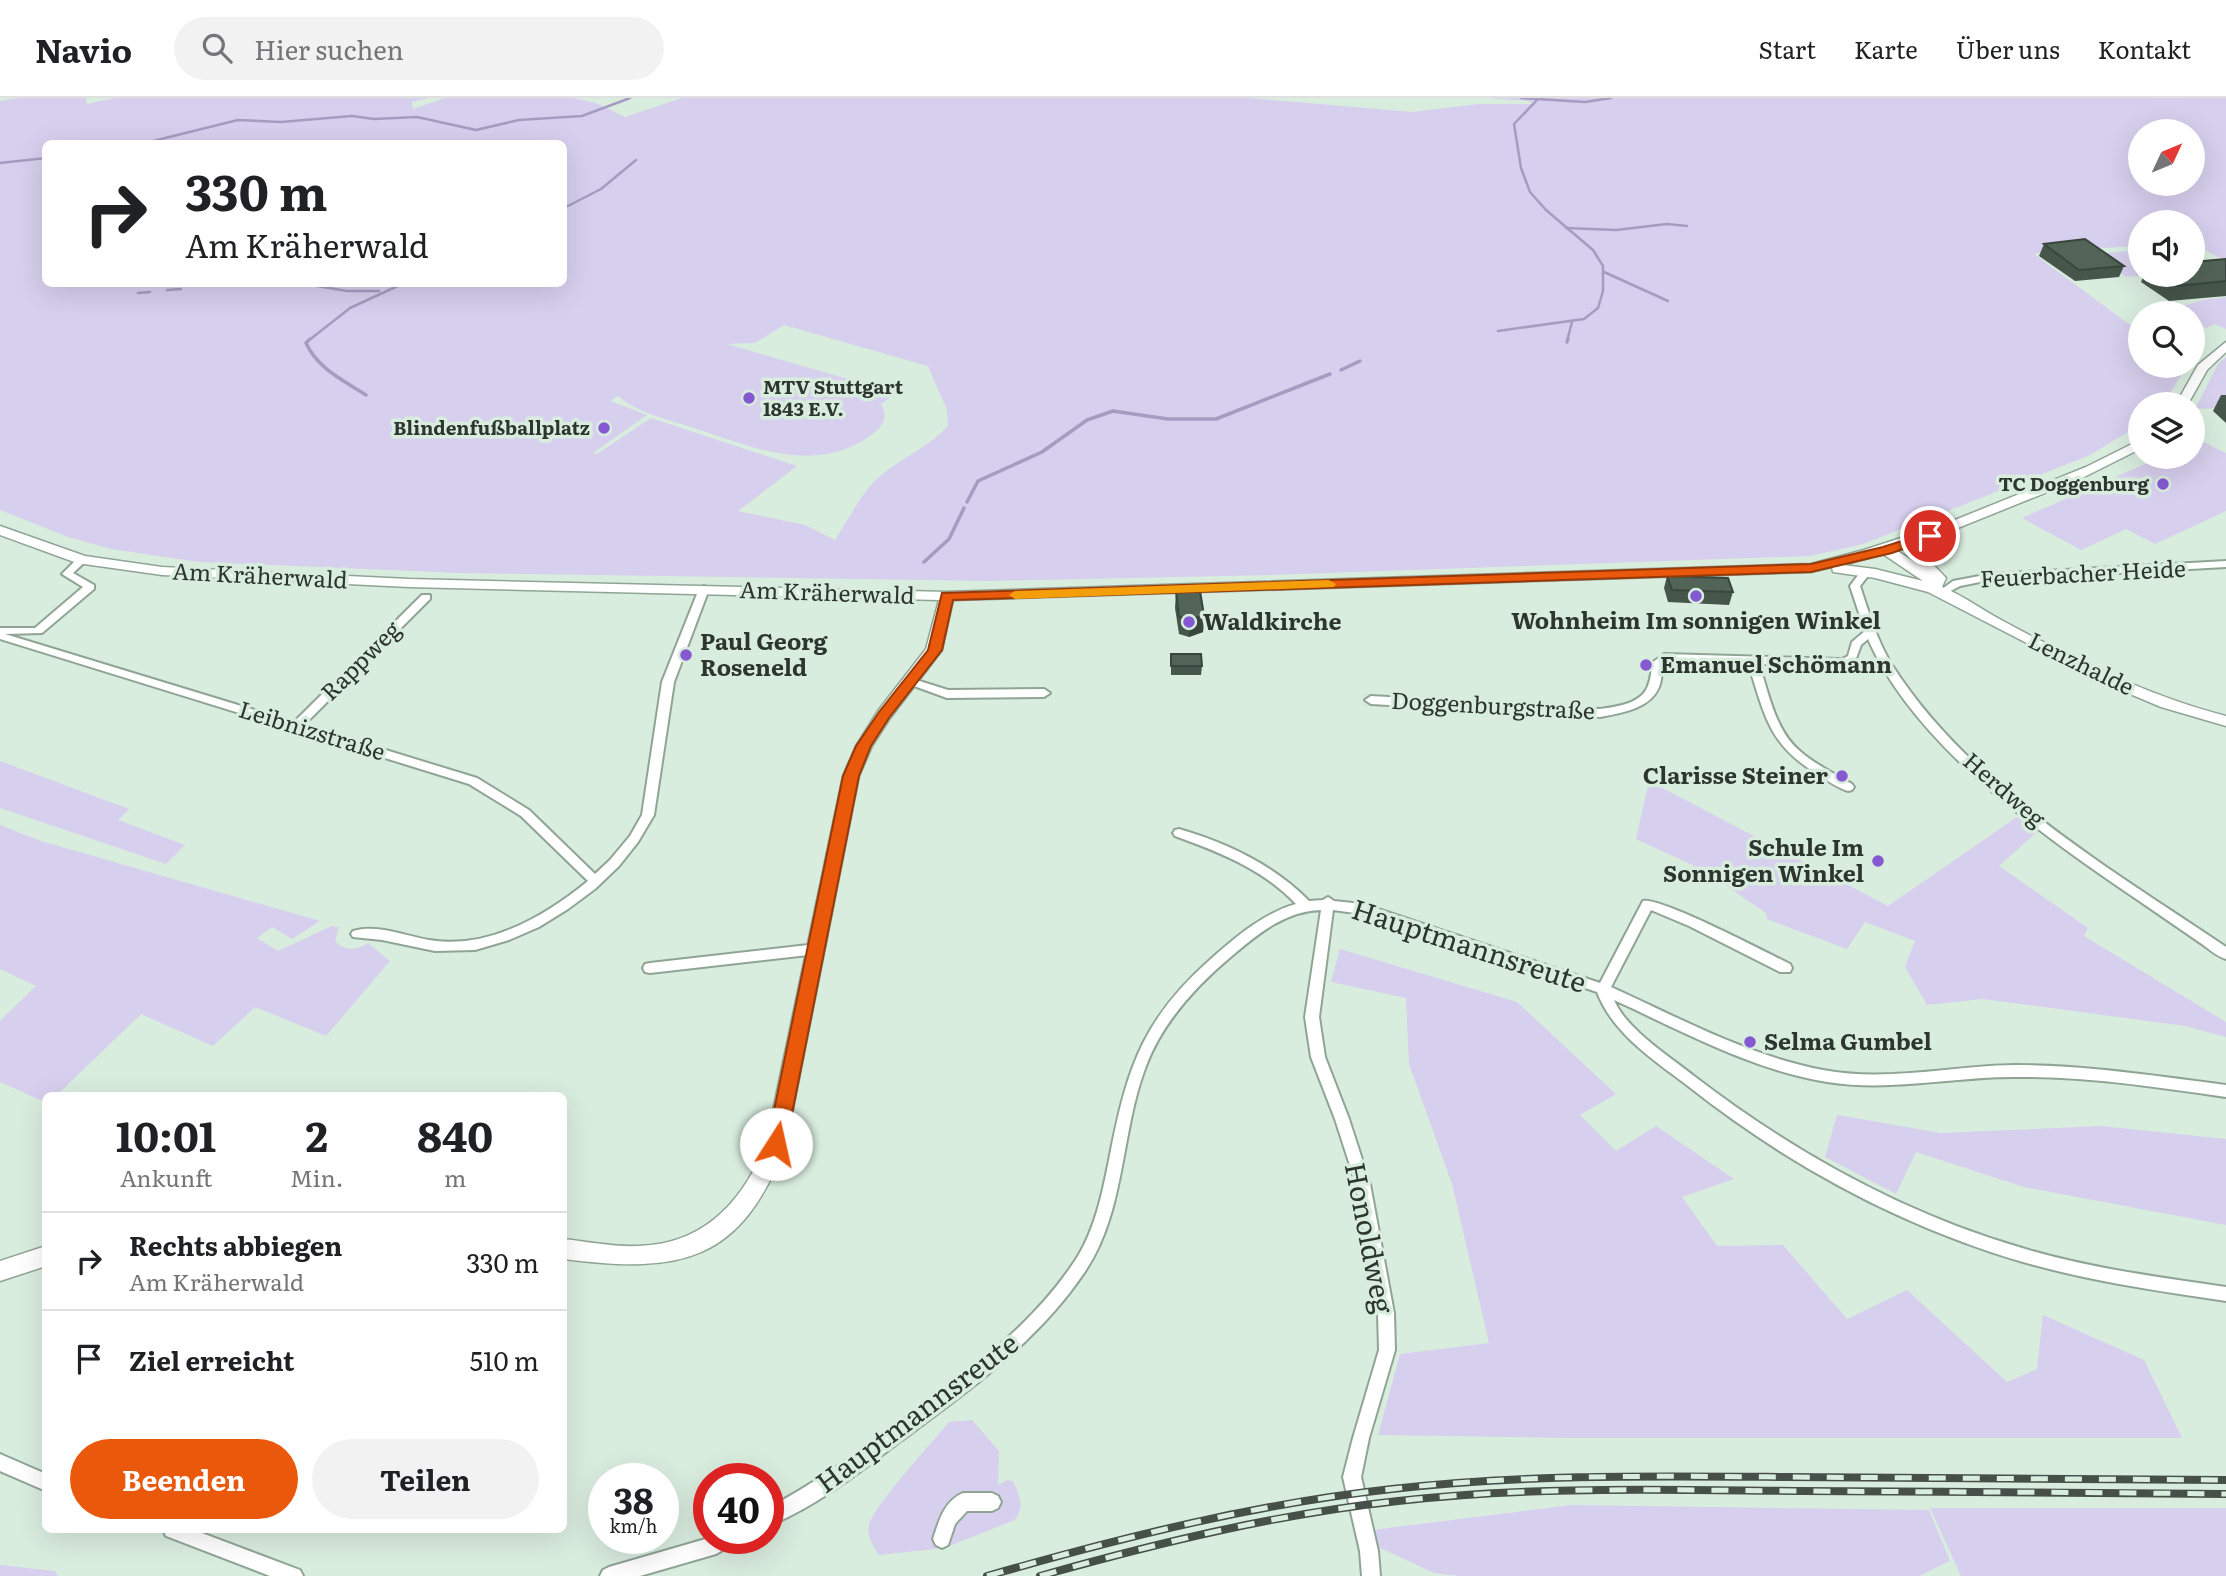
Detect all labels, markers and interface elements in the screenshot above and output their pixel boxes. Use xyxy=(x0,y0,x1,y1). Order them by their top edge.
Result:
search box xyxy=(174,17,664,80)
text: Navio xyxy=(35,24,132,73)
icon: search xyxy=(198,29,236,67)
text: Hier suchen xyxy=(254,29,404,68)
text: Start xyxy=(1759,31,1816,66)
text: Karte xyxy=(1854,31,1918,66)
text: Über uns xyxy=(1956,31,2060,66)
text: Kontakt xyxy=(2098,31,2191,66)
north arrow xyxy=(2128,119,2205,196)
map controls xyxy=(2128,119,2205,469)
text: 330 m xyxy=(185,153,328,226)
icon: right xyxy=(70,168,161,259)
button: sound xyxy=(2128,210,2205,287)
text: Am Kräherwald xyxy=(185,220,429,268)
button: search xyxy=(2128,301,2205,378)
place label: MTV Stuttgart 1843 E.V. xyxy=(763,372,904,422)
marker: MTV Stuttgart 1843 E.V. xyxy=(741,390,757,406)
button: layers xyxy=(2128,392,2205,469)
place label: Blindenfußballplatz xyxy=(393,413,590,441)
marker: Blindenfußballplatz xyxy=(596,420,612,436)
place label: TC Doggenburg xyxy=(1998,469,2149,497)
marker: TC Doggenburg xyxy=(2155,476,2171,492)
pin xyxy=(1900,506,1960,566)
icon: arrive xyxy=(1911,517,1949,555)
street label: Feuerbacher Heide xyxy=(1979,550,2187,594)
street label: Am Kräherwald xyxy=(172,552,348,596)
street label: Am Kräherwald xyxy=(739,571,915,611)
marker: Wohnheim Im sonnigen Winkel xyxy=(1688,588,1704,604)
place label: Wohnheim Im sonnigen Winkel xyxy=(1511,602,1881,636)
place label: Waldkirche xyxy=(1203,603,1341,637)
street label: Rappweg xyxy=(312,612,407,707)
marker: Waldkirche xyxy=(1181,614,1197,630)
street label: Lenzhalde xyxy=(2023,622,2140,702)
place label: Paul Georg Roseneld xyxy=(700,623,828,683)
place label: Emanuel Schömann xyxy=(1660,646,1892,680)
marker: Paul Georg Roseneld xyxy=(678,647,694,663)
marker: Emanuel Schömann xyxy=(1638,657,1654,673)
street label: Doggenburgstraße xyxy=(1390,682,1596,726)
street label: Leibnizstraße xyxy=(235,691,390,767)
street label: Herdweg xyxy=(1957,743,2054,834)
place label: Clarisse Steiner xyxy=(1643,757,1829,791)
marker: Clarisse Steiner xyxy=(1834,768,1850,784)
place label: Schule Im Sonnigen Winkel xyxy=(1663,829,1864,889)
marker: Schule Im Sonnigen Winkel xyxy=(1870,853,1886,869)
street label: Hauptmannsreute xyxy=(1347,886,1592,1002)
place label: Selma Gumbel xyxy=(1764,1023,1932,1057)
marker: Selma Gumbel xyxy=(1742,1034,1758,1050)
text: 10:01 xyxy=(116,1103,216,1165)
text: 2 xyxy=(305,1103,328,1165)
text: 840 xyxy=(417,1103,493,1165)
position arrow xyxy=(739,1107,813,1181)
street label: Honoldweg xyxy=(1336,1158,1406,1317)
text: Ankunft xyxy=(120,1160,212,1194)
text: Min. xyxy=(290,1160,343,1194)
text: m xyxy=(444,1160,466,1194)
text: Rechts abbiegen xyxy=(129,1225,342,1264)
icon: right xyxy=(70,1242,108,1280)
text: 330 m xyxy=(466,1242,539,1281)
text: Am Kräherwald xyxy=(129,1264,304,1298)
street label: Hauptmannsreute xyxy=(806,1321,1026,1502)
icon: arrive xyxy=(70,1340,108,1378)
text: Ziel erreicht xyxy=(129,1340,294,1379)
text: 510 m xyxy=(470,1340,539,1379)
button: Beenden xyxy=(70,1439,298,1519)
button: Teilen xyxy=(312,1439,539,1519)
speed limit sign: 40 xyxy=(693,1463,784,1554)
text: 38 xyxy=(613,1473,654,1525)
text: km/h xyxy=(610,1512,657,1539)

